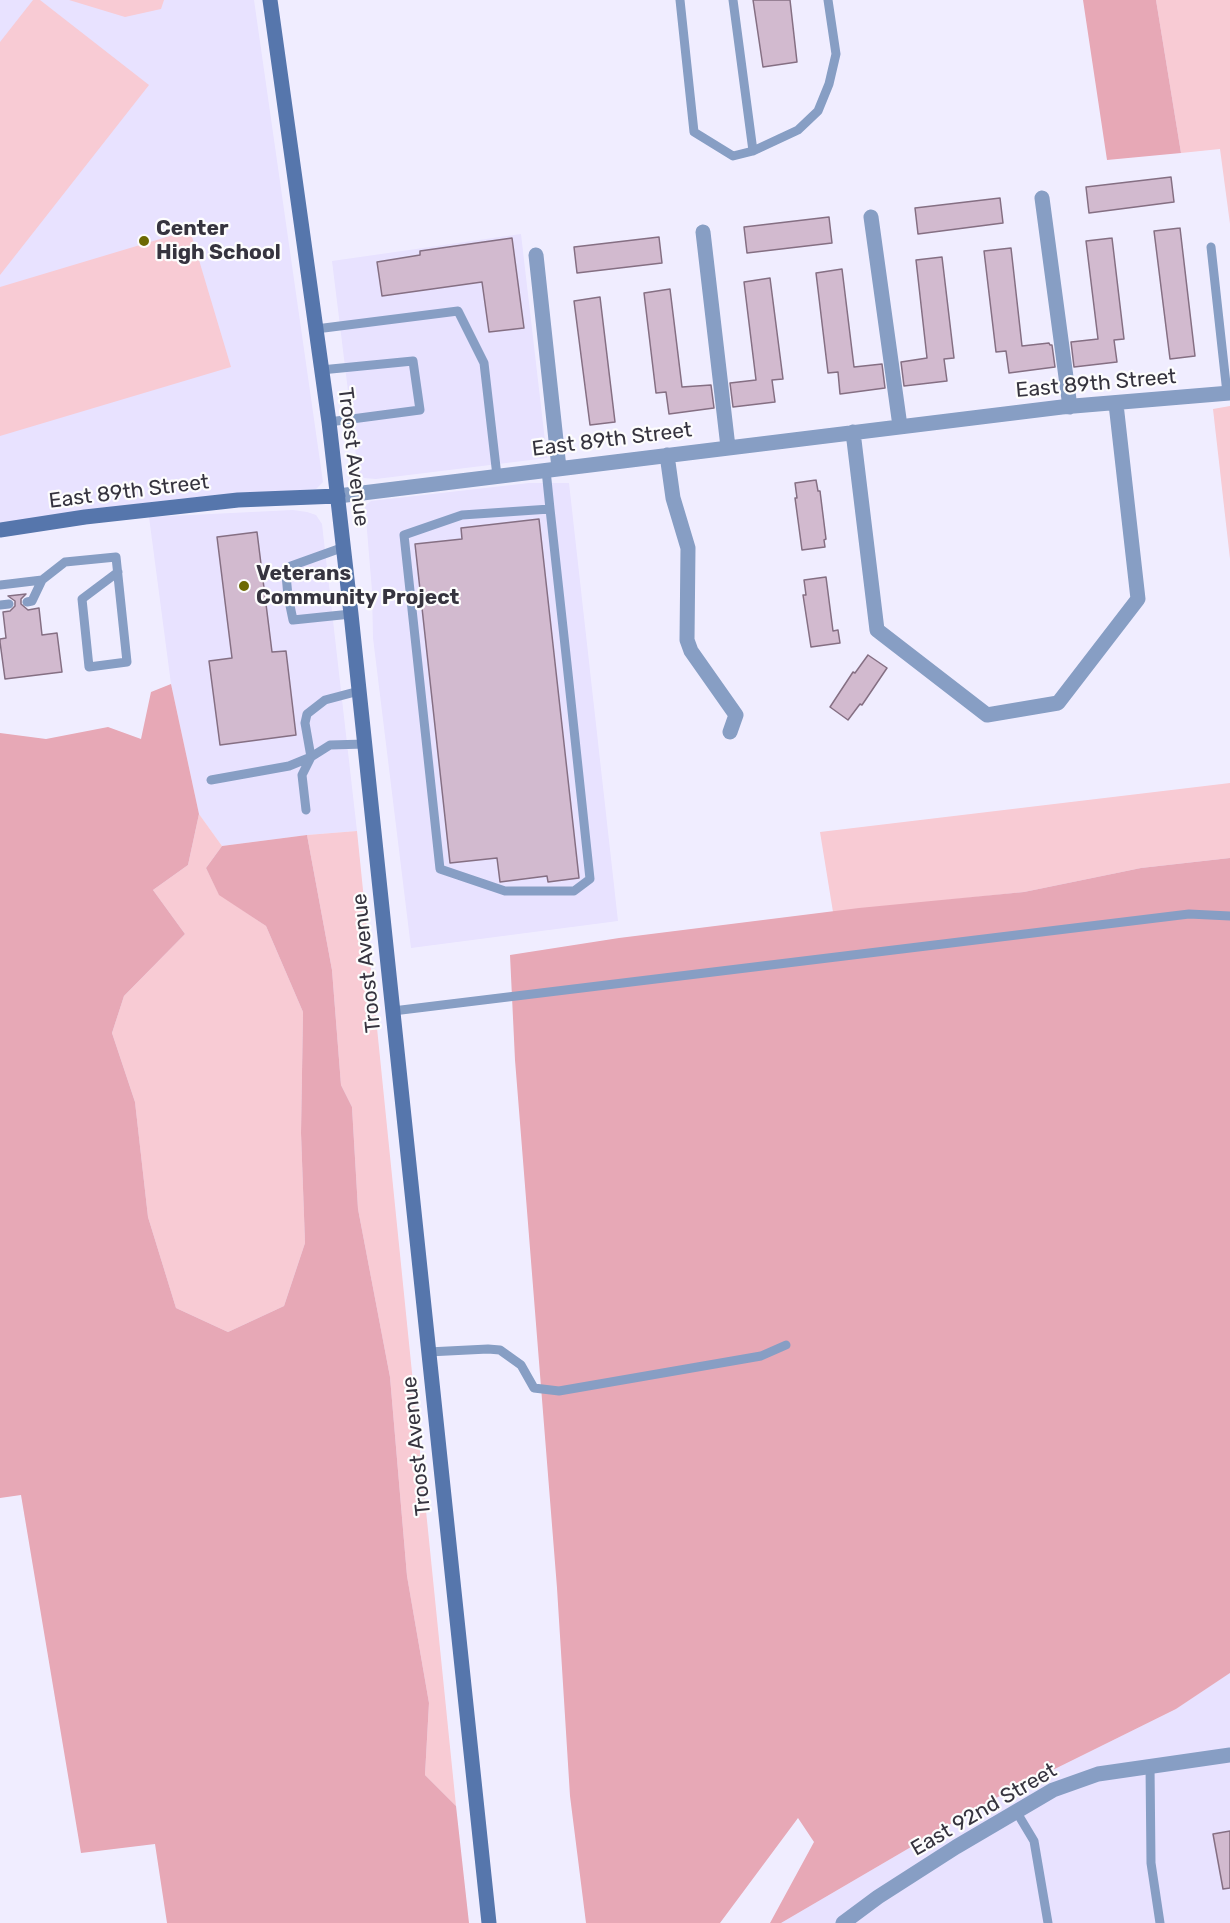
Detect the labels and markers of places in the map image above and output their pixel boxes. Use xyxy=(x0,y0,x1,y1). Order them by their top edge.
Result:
place label: Center High School xyxy=(156,216,281,266)
marker: Center High School xyxy=(137,234,151,248)
place label: Veterans Community Project xyxy=(256,561,459,611)
marker: Veterans Community Project xyxy=(237,579,251,593)

